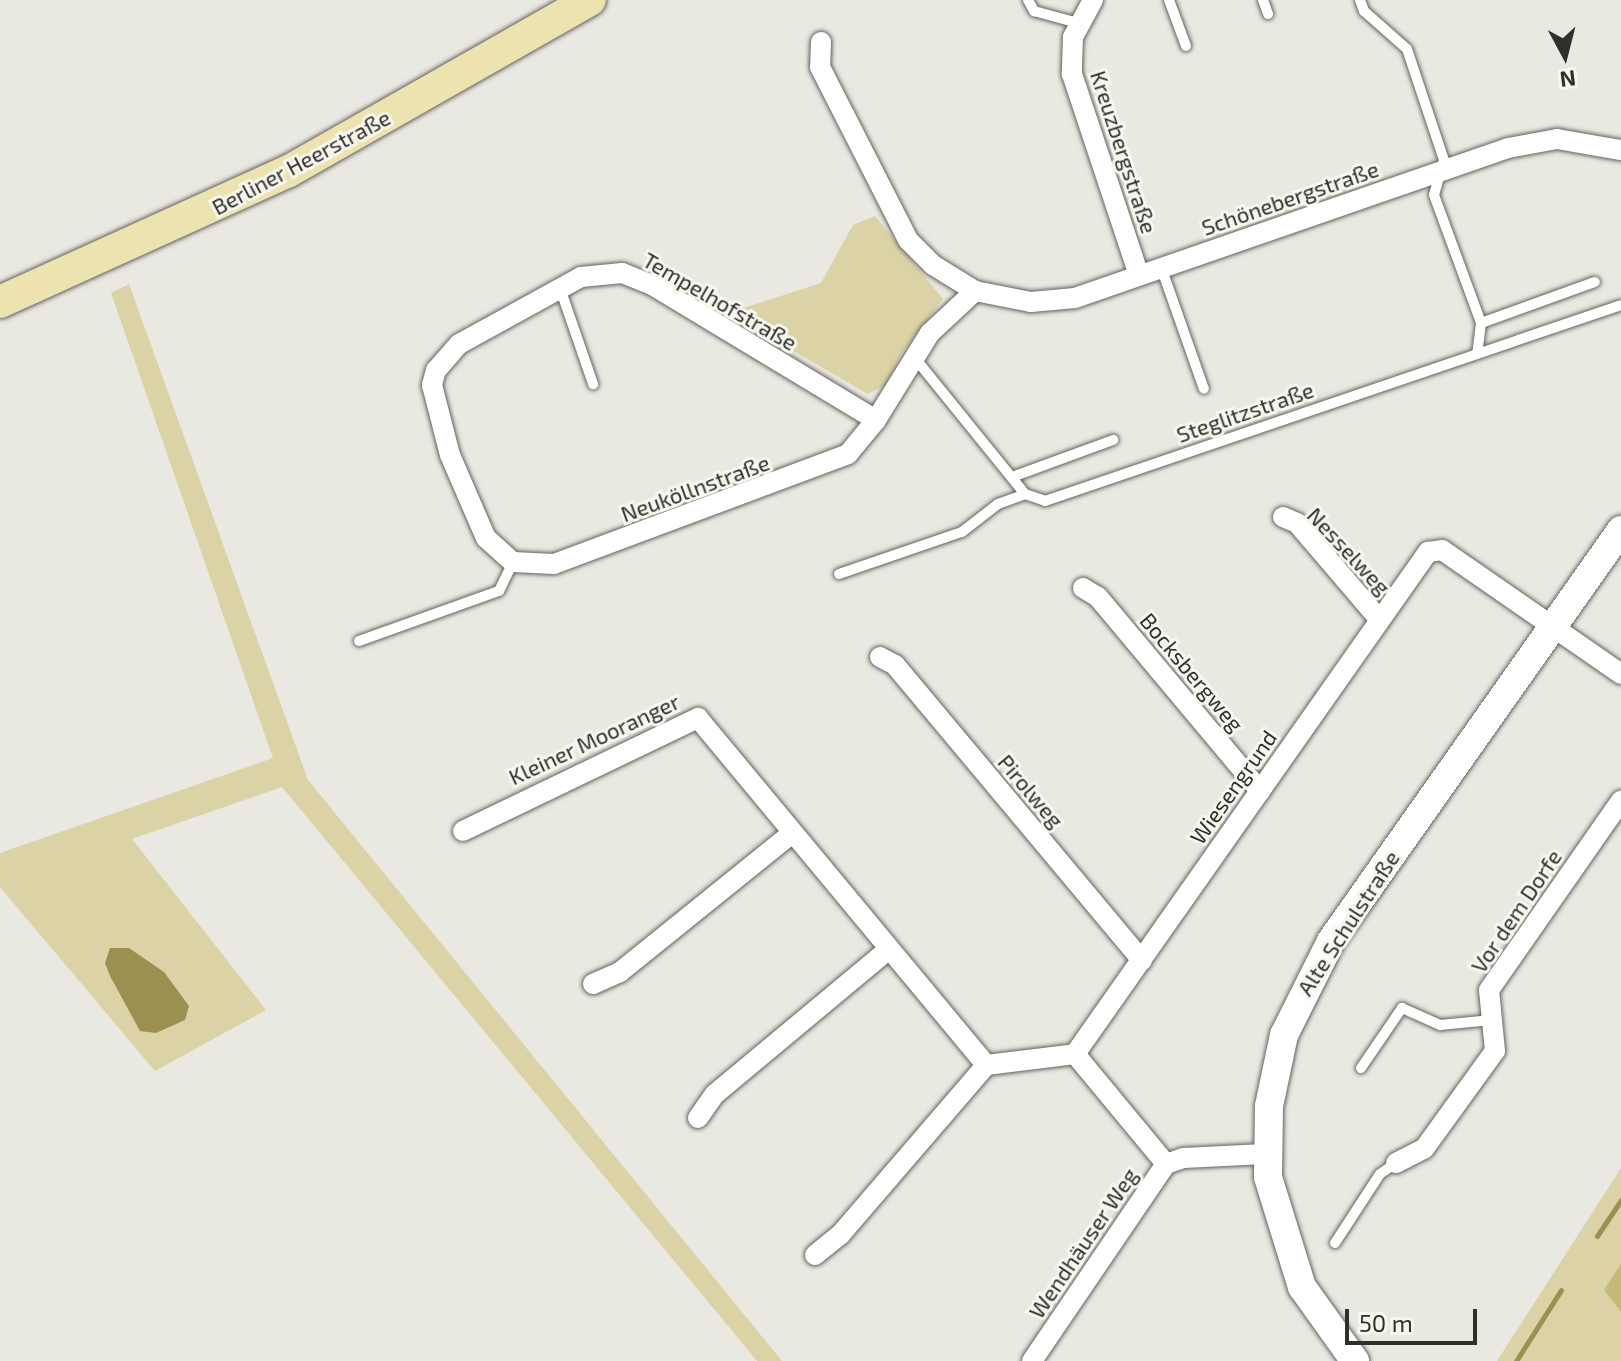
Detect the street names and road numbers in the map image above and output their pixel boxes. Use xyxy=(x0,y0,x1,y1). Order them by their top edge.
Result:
street label: Kreuzbergstraße xyxy=(1085,67,1163,237)
street label: Berliner Heerstraße xyxy=(207,104,395,220)
street label: Schönebergstraße xyxy=(1198,155,1382,241)
street label: Tempelhofstraße xyxy=(638,246,802,356)
street label: Steglitzstraße xyxy=(1173,376,1317,448)
street label: Neuköllnstraße xyxy=(617,449,773,527)
street label: Nesselweg xyxy=(1302,502,1396,600)
street label: Bocksbergweg xyxy=(1135,607,1249,737)
street label: Kleiner Mooranger xyxy=(504,688,684,790)
street label: Wiesengrund xyxy=(1184,725,1282,849)
street label: Pirolweg xyxy=(993,749,1069,833)
street label: Vor dem Dorfe xyxy=(1465,844,1567,978)
street label: Alte Schulstraße xyxy=(1291,846,1405,1000)
street label: Wendhäuser Weg xyxy=(1023,1163,1143,1323)

